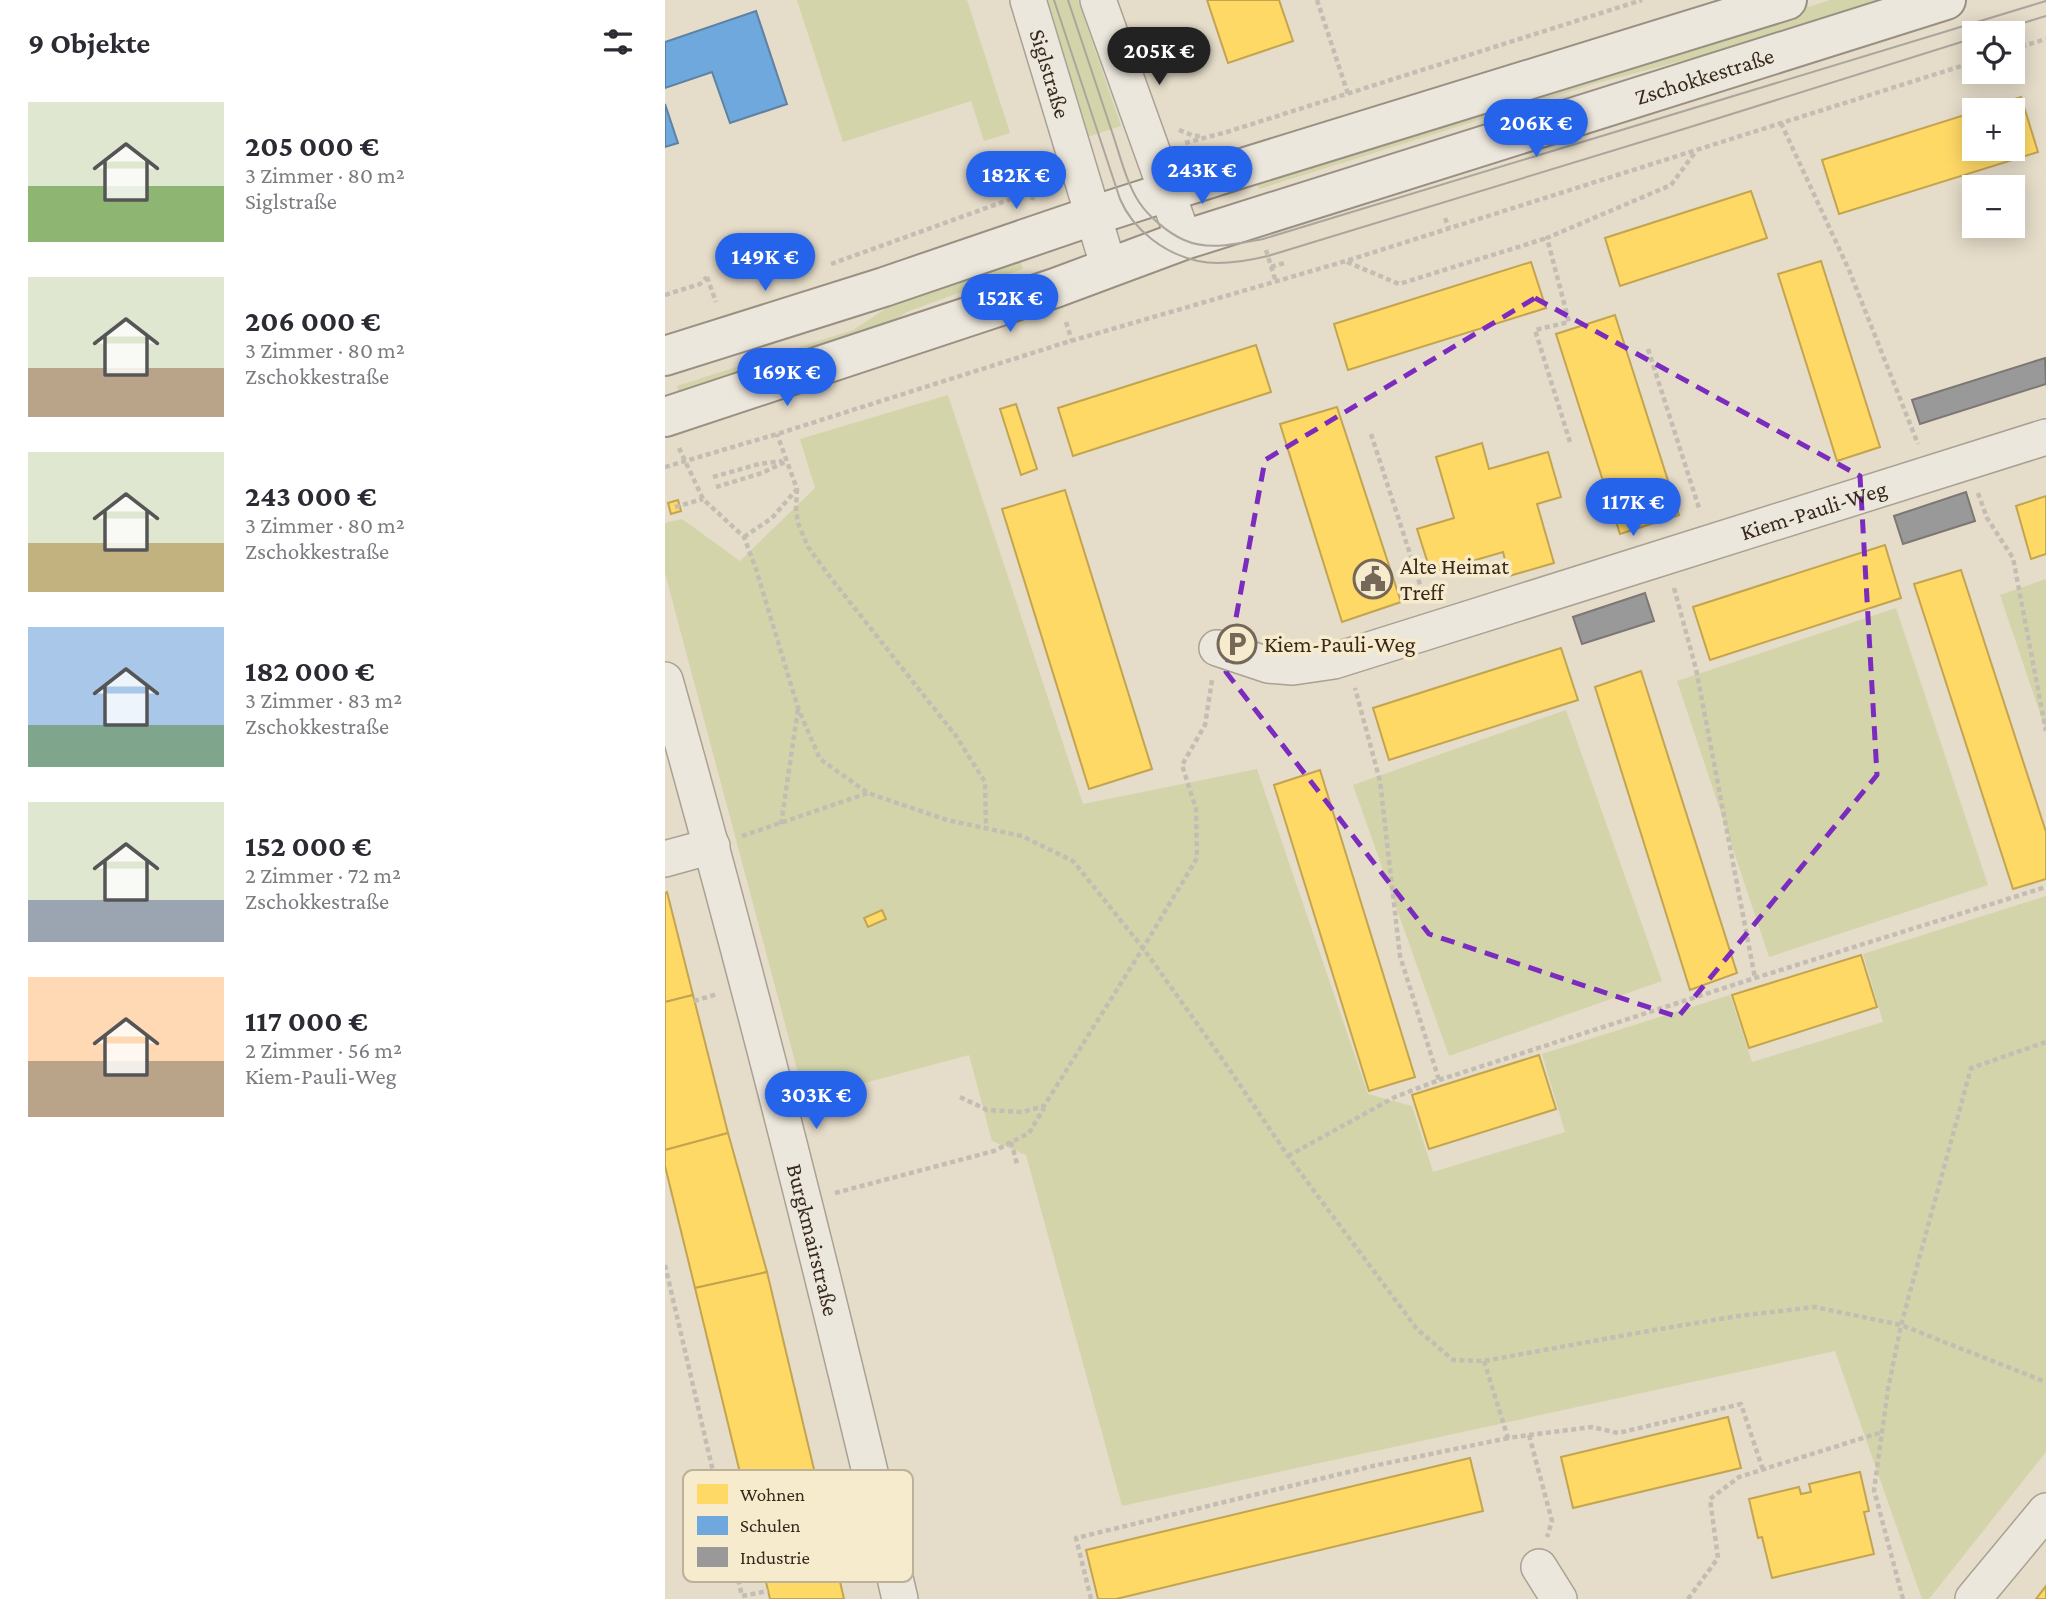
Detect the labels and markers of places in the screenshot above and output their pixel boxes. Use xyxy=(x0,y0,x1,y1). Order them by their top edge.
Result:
pin: 205K € xyxy=(1102,28,1216,87)
pin: 206K € xyxy=(1479,100,1593,159)
pin: 243K € xyxy=(1145,146,1259,206)
pin: 182K € xyxy=(959,152,1073,211)
pin: 149K € xyxy=(708,233,822,293)
pin: 152K € xyxy=(953,274,1067,334)
pin: 169K € xyxy=(730,348,844,408)
pin: 117K € xyxy=(1576,478,1690,538)
place label: Alte Heimat Treff xyxy=(1400,553,1509,605)
public building icon: Alte Heimat Treff xyxy=(1352,558,1394,600)
parking icon: Kiem-Pauli-Weg xyxy=(1216,623,1258,665)
place label: Kiem-Pauli-Weg xyxy=(1264,631,1416,657)
pin: 303K € xyxy=(759,1072,873,1131)

